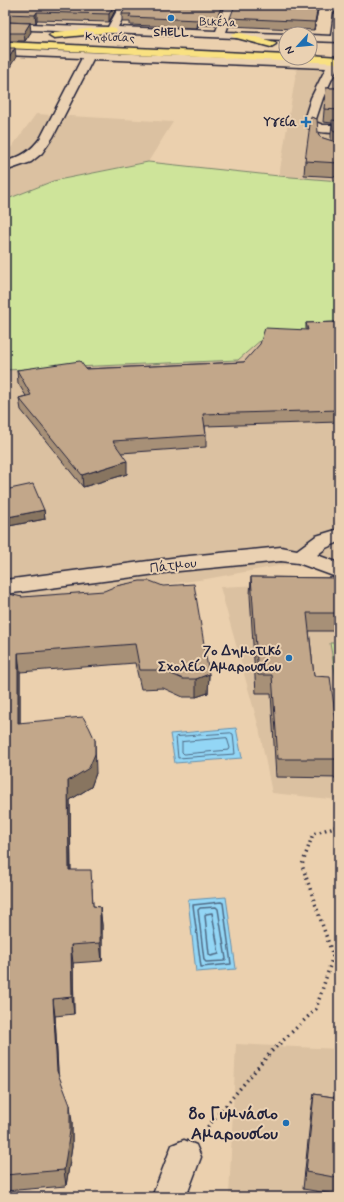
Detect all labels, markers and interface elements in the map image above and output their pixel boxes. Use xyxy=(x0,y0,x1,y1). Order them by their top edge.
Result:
marker: SHELL xyxy=(166,13,176,23)
street label: Βικέλα xyxy=(199,13,237,32)
place label: SHELL xyxy=(154,25,189,41)
north arrow xyxy=(278,26,318,66)
street label: Κηφισίας xyxy=(85,29,135,47)
text: N xyxy=(282,44,298,57)
place label: Υγεία xyxy=(264,115,297,131)
marker: Υγεία xyxy=(300,116,312,128)
street label: Πάτμου xyxy=(149,554,198,578)
place label: 7ο Δημοτικό Σχολείο Αμαρουσίου xyxy=(158,642,282,676)
marker: 7ο Δημοτικό Σχολείο Αμαρουσίου xyxy=(284,653,294,663)
place label: 8ο Γυμνάσιο Αμαρουσίου xyxy=(188,1103,278,1145)
marker: 8ο Γυμνάσιο Αμαρουσίου xyxy=(281,1118,291,1128)

